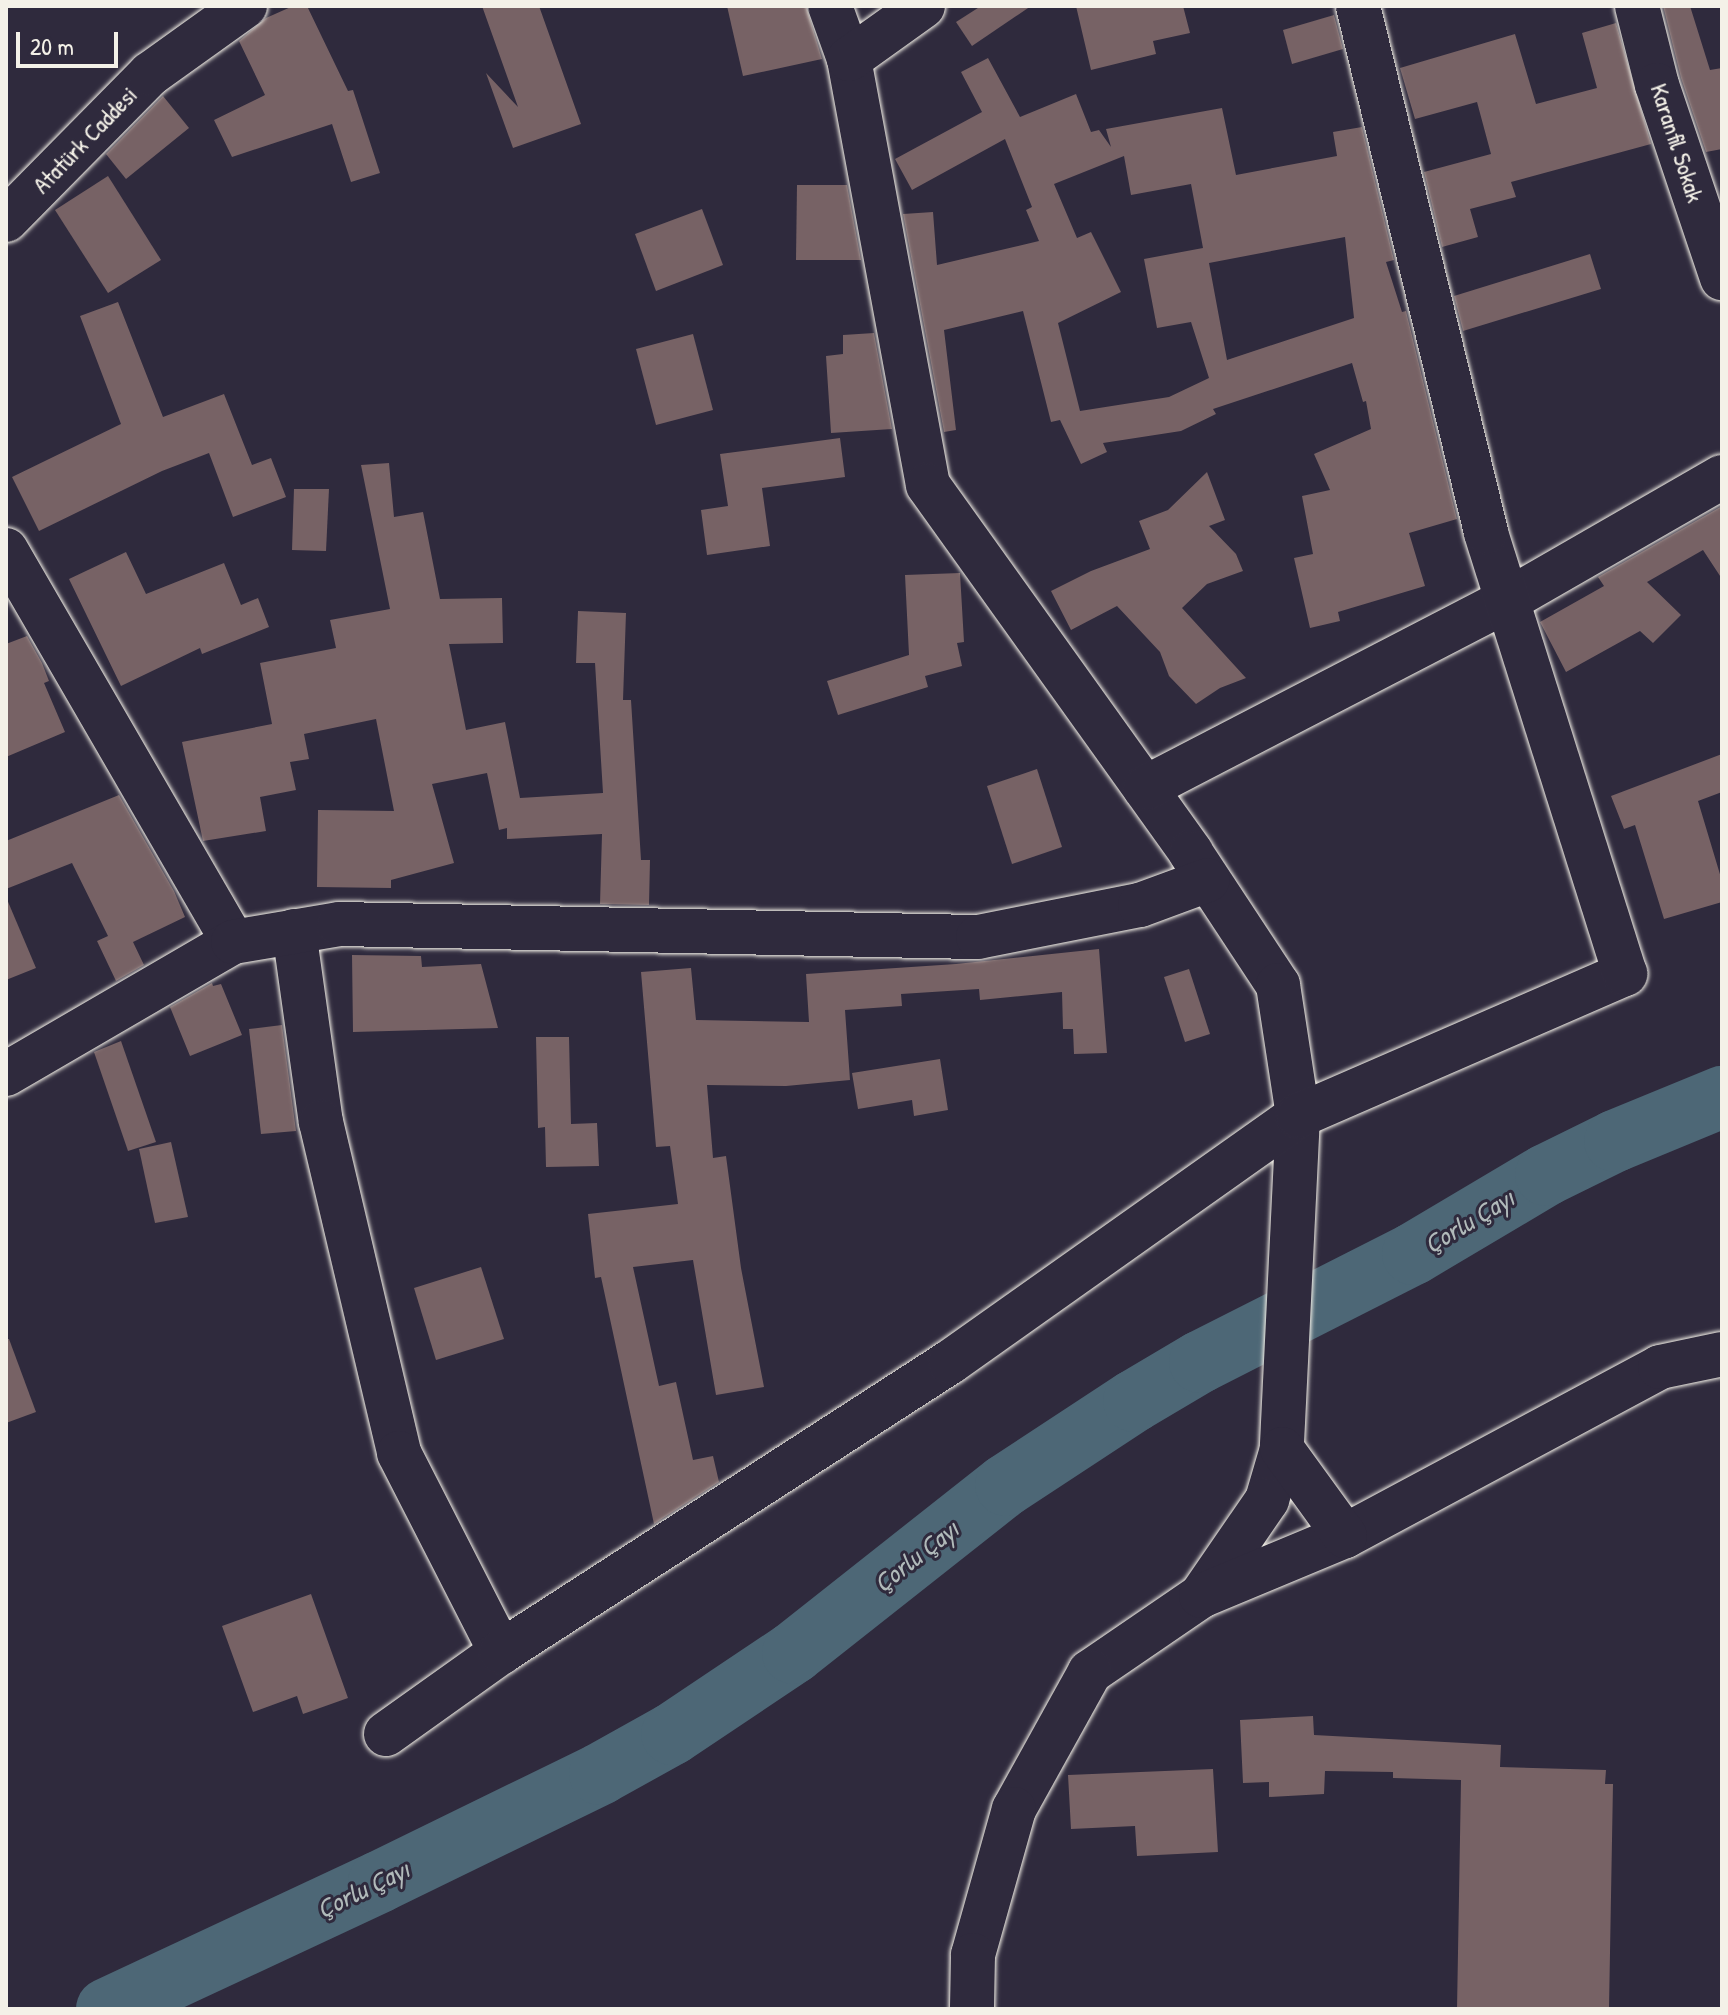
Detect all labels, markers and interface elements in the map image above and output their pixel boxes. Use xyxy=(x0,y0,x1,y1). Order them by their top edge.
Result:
scale bar xyxy=(20,16,122,66)
text: 20 m xyxy=(30,30,74,62)
street label: Karanfil Sokak xyxy=(1644,80,1710,206)
street label: Atatürk Caddesi xyxy=(27,81,143,199)
water label: Çorlu Çayı xyxy=(1418,1182,1520,1260)
water label: Çorlu Çayı xyxy=(867,1513,965,1599)
water label: Çorlu Çayı xyxy=(312,1853,414,1925)

